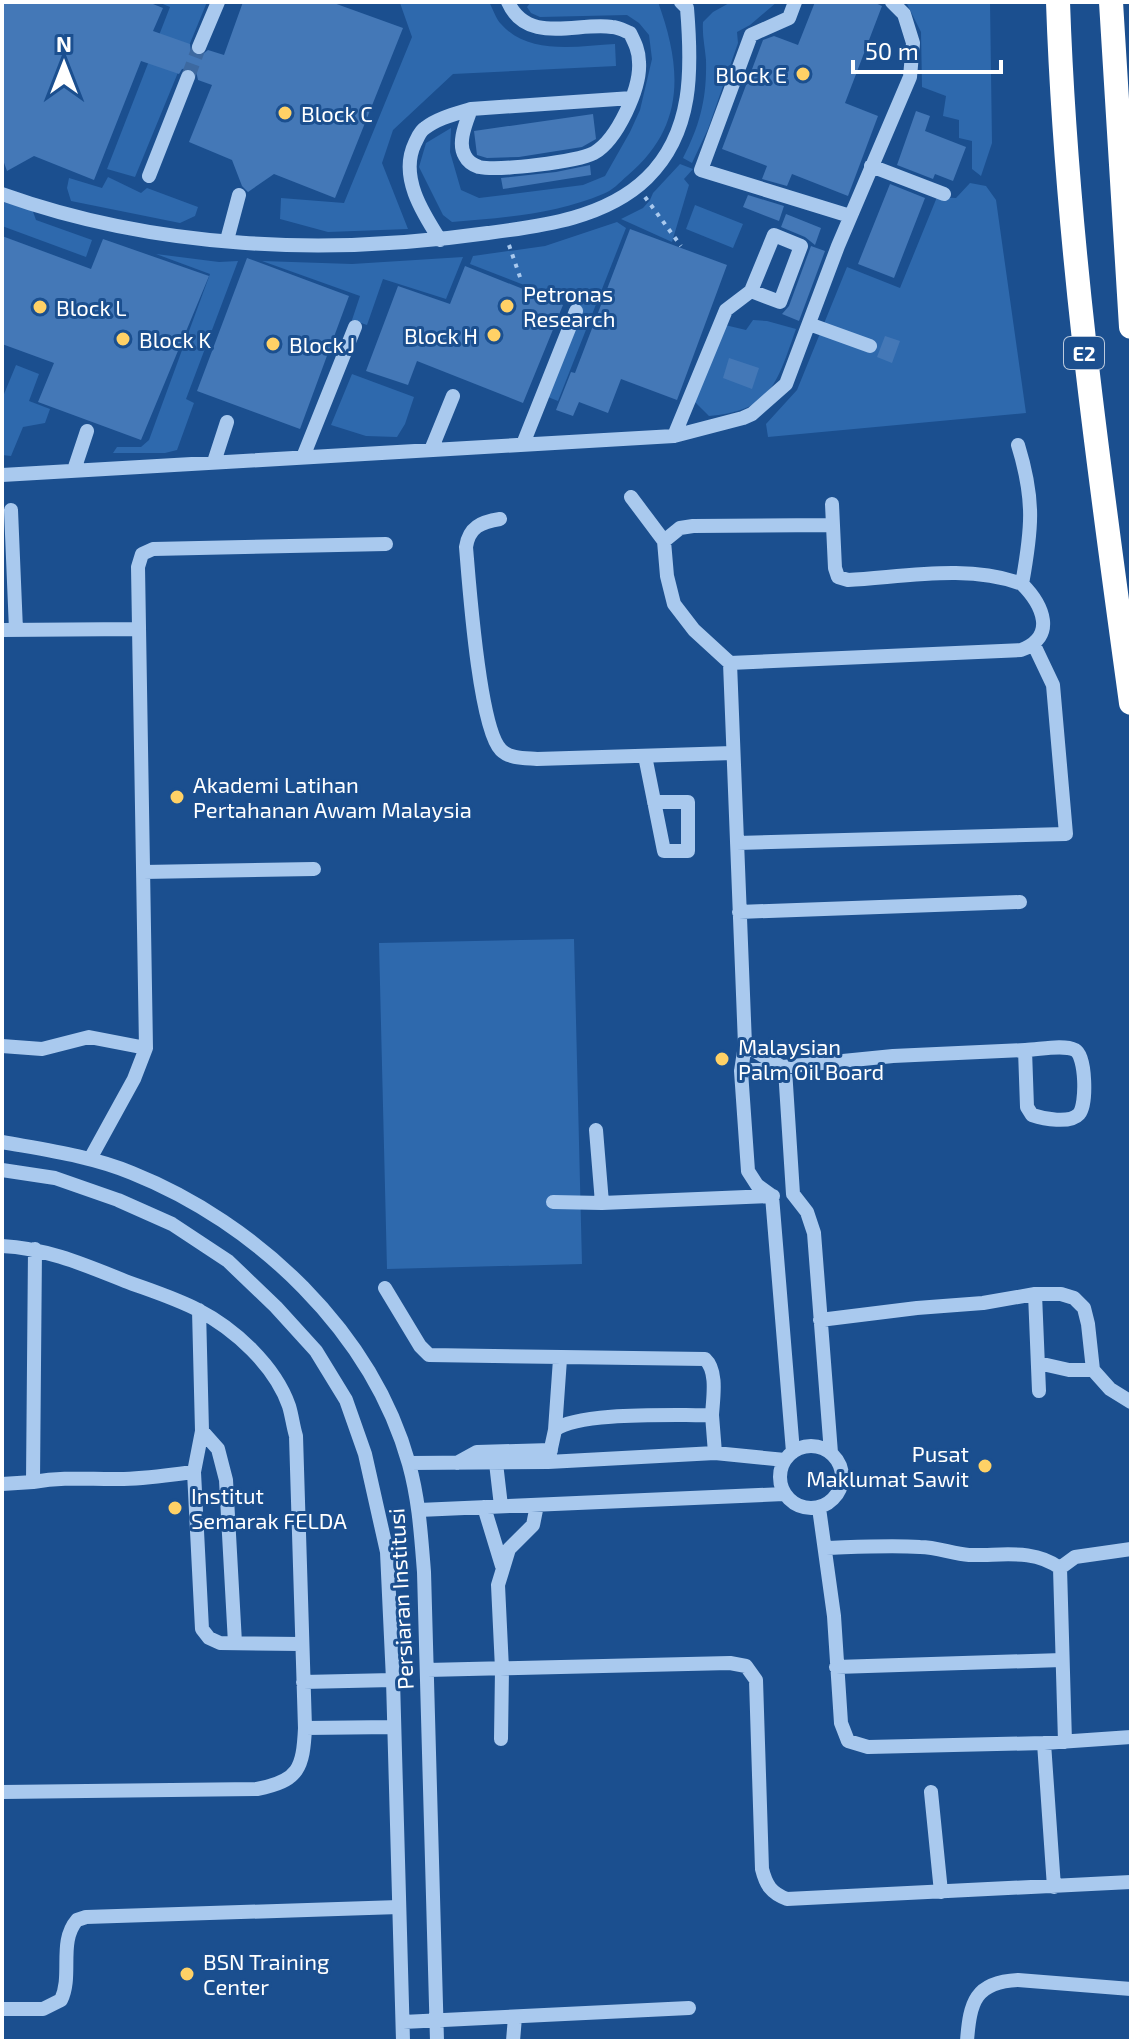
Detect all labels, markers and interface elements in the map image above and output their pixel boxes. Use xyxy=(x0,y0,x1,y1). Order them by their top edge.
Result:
north arrow xyxy=(24,24,104,104)
scale bar xyxy=(853,24,1001,74)
text: N xyxy=(56,30,72,56)
text: 50 m xyxy=(865,36,919,65)
place label: Block E xyxy=(715,61,787,87)
marker: Block E xyxy=(794,65,812,83)
place label: Block C xyxy=(301,100,373,126)
marker: Block C xyxy=(276,104,294,122)
place label: Petronas Research xyxy=(523,280,615,331)
place label: Block L xyxy=(56,294,127,320)
marker: Petronas Research xyxy=(498,297,516,315)
marker: Block L xyxy=(31,298,49,316)
place label: Block H xyxy=(404,322,478,348)
place label: Block K xyxy=(139,326,211,352)
marker: Block H xyxy=(485,326,503,344)
marker: Block K xyxy=(114,330,132,348)
place label: Block J xyxy=(289,331,355,357)
marker: Block J xyxy=(264,335,282,353)
road number: E2 xyxy=(1064,337,1104,369)
place label: Akademi Latihan Pertahanan Awam Malaysia xyxy=(193,771,472,822)
marker: Akademi Latihan Pertahanan Awam Malaysia xyxy=(168,788,186,806)
place label: Malaysian Palm Oil Board xyxy=(738,1033,884,1084)
marker: Malaysian Palm Oil Board xyxy=(713,1050,731,1068)
place label: Pusat Maklumat Sawit xyxy=(806,1440,969,1491)
marker: Pusat Maklumat Sawit xyxy=(976,1457,994,1475)
place label: Institut Semarak FELDA xyxy=(191,1482,347,1533)
marker: Institut Semarak FELDA xyxy=(166,1499,184,1517)
street label: Persiaran Institusi xyxy=(382,1507,418,1691)
place label: BSN Training Center xyxy=(203,1948,329,1999)
marker: BSN Training Center xyxy=(178,1965,196,1983)

